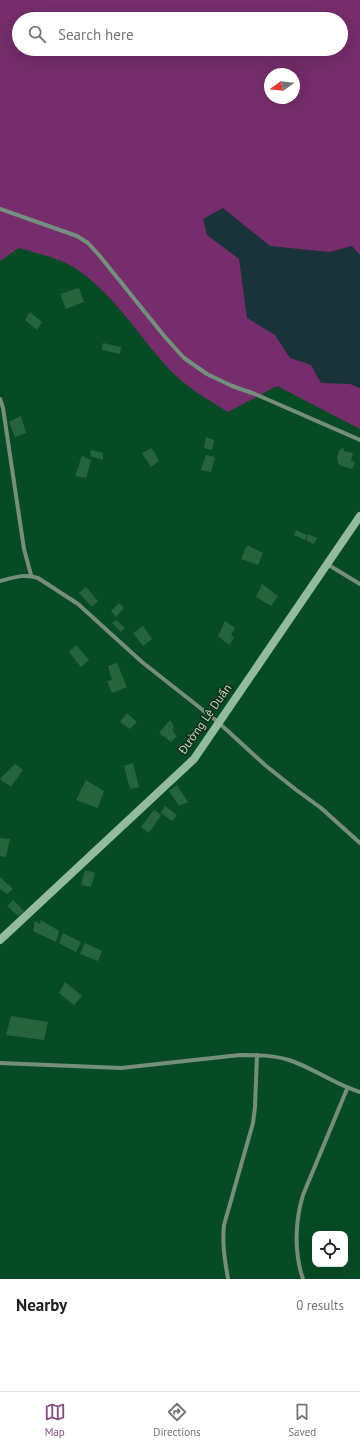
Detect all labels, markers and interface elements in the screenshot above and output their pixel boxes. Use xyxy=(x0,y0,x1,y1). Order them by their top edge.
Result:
search box xyxy=(12,12,348,56)
icon: search xyxy=(26,23,48,45)
text: Search here xyxy=(58,25,134,44)
north arrow xyxy=(264,68,300,104)
street label: Đường Lê Duẩn xyxy=(174,681,234,758)
map controls xyxy=(312,1231,348,1267)
button: locate xyxy=(312,1231,348,1267)
text: Nearby xyxy=(16,1294,67,1316)
text: 0 results xyxy=(296,1297,344,1314)
tab: Map xyxy=(44,1401,66,1439)
tab: Directions xyxy=(153,1401,201,1439)
tab: Saved xyxy=(288,1401,316,1439)

